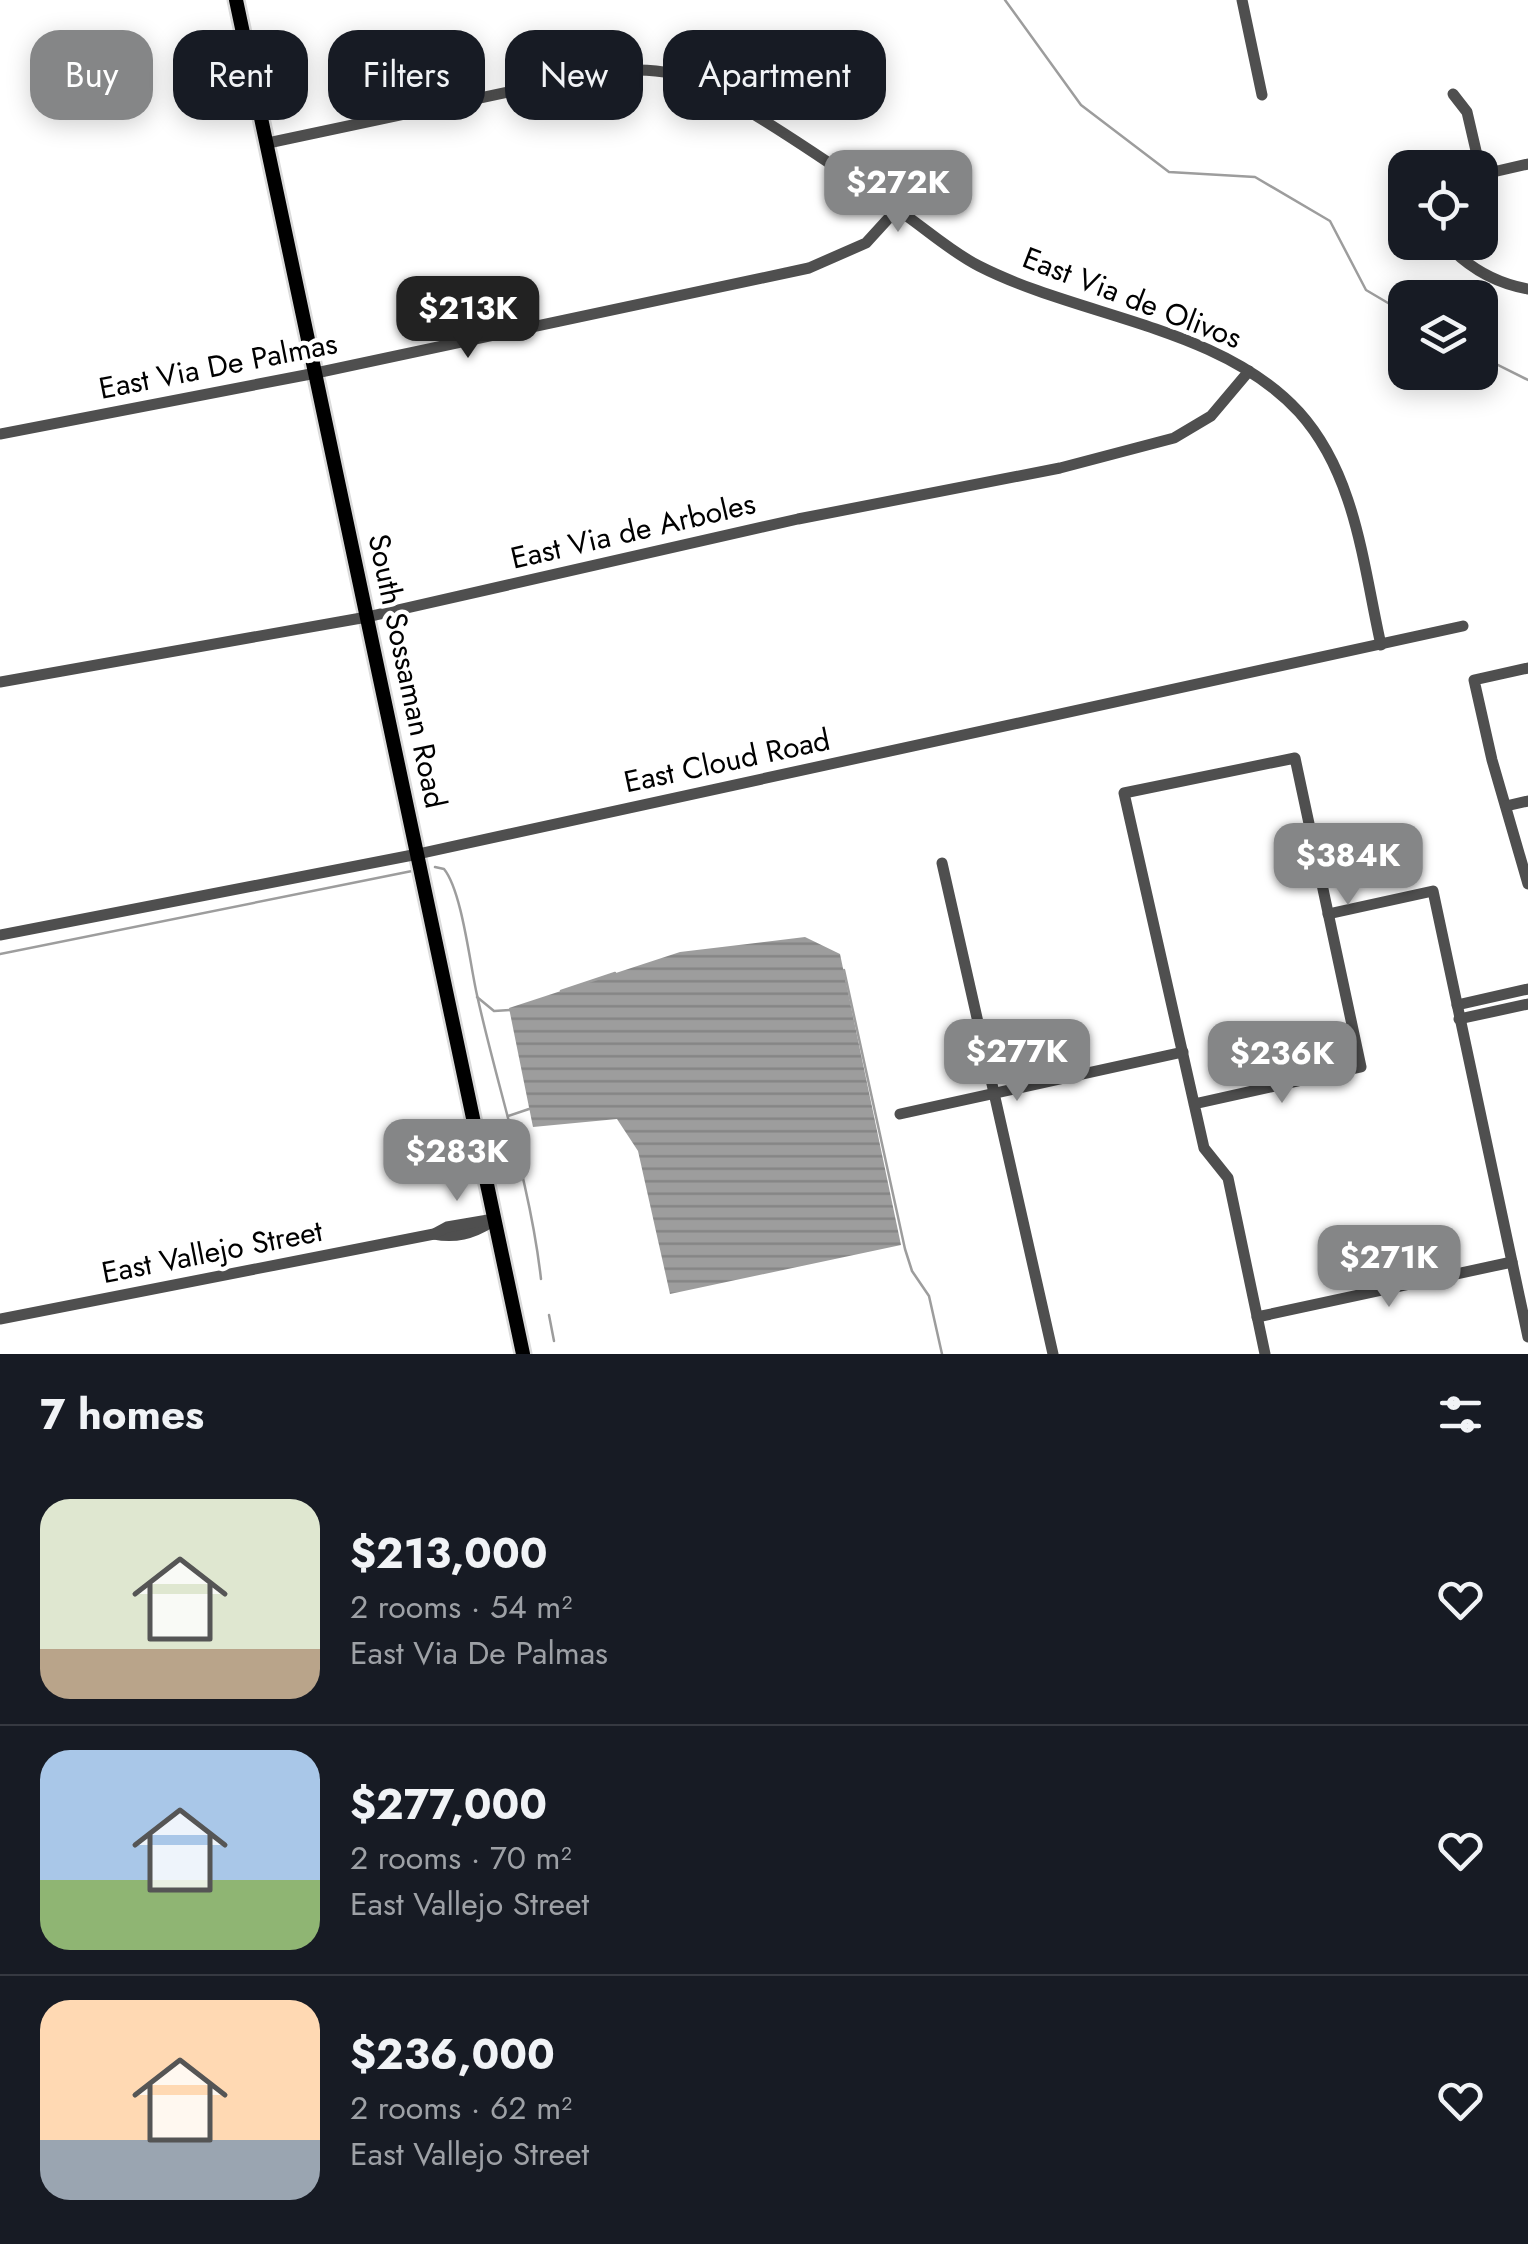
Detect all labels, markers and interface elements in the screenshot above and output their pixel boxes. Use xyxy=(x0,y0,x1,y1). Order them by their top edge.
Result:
chip: Buy xyxy=(30,30,153,120)
chip: Rent xyxy=(173,30,308,120)
chip: Filters xyxy=(328,30,485,120)
chip: New xyxy=(505,30,643,120)
chip: Apartment xyxy=(663,30,886,120)
pin: $272K xyxy=(828,150,968,235)
map controls xyxy=(1388,150,1498,390)
button: locate xyxy=(1388,150,1498,260)
text: $272K xyxy=(846,159,950,205)
street label: East Via de Olivos xyxy=(1016,236,1248,359)
pin: $213K xyxy=(398,276,538,361)
button: layers xyxy=(1388,280,1498,390)
text: $213K xyxy=(418,285,518,331)
street label: East Via De Palmas xyxy=(95,321,341,410)
street label: East Via de Arboles xyxy=(506,481,759,580)
street label: South Sossaman Road xyxy=(357,530,458,812)
street label: East Cloud Road xyxy=(620,718,834,803)
pin: $384K xyxy=(1278,823,1418,908)
text: $384K xyxy=(1296,832,1400,878)
pin: $277K xyxy=(947,1019,1087,1104)
pin: $236K xyxy=(1212,1021,1352,1106)
text: $277K xyxy=(966,1028,1068,1074)
text: $236K xyxy=(1230,1030,1334,1076)
pin: $283K xyxy=(387,1119,527,1204)
text: $283K xyxy=(405,1128,509,1174)
street label: East Vallejo Street xyxy=(98,1209,327,1294)
pin: $271K xyxy=(1319,1225,1459,1310)
text: $271K xyxy=(1340,1234,1438,1280)
text: 7 homes xyxy=(40,1384,204,1445)
icon: filters xyxy=(1433,1387,1488,1442)
text: $213,000 xyxy=(350,1523,548,1584)
icon: home xyxy=(120,1539,240,1659)
icon: heart xyxy=(1433,1572,1488,1627)
text: 2 rooms · 54 m² xyxy=(350,1584,572,1630)
text: East Via De Palmas xyxy=(350,1630,608,1676)
text: $277,000 xyxy=(350,1774,547,1835)
icon: home xyxy=(120,1790,240,1910)
icon: heart xyxy=(1433,1823,1488,1878)
text: 2 rooms · 70 m² xyxy=(350,1835,572,1881)
text: East Vallejo Street xyxy=(350,1881,589,1927)
text: $236,000 xyxy=(350,2024,555,2085)
icon: home xyxy=(120,2040,240,2160)
icon: heart xyxy=(1433,2073,1488,2128)
text: 2 rooms · 62 m² xyxy=(350,2085,572,2131)
text: East Vallejo Street xyxy=(350,2131,589,2177)

